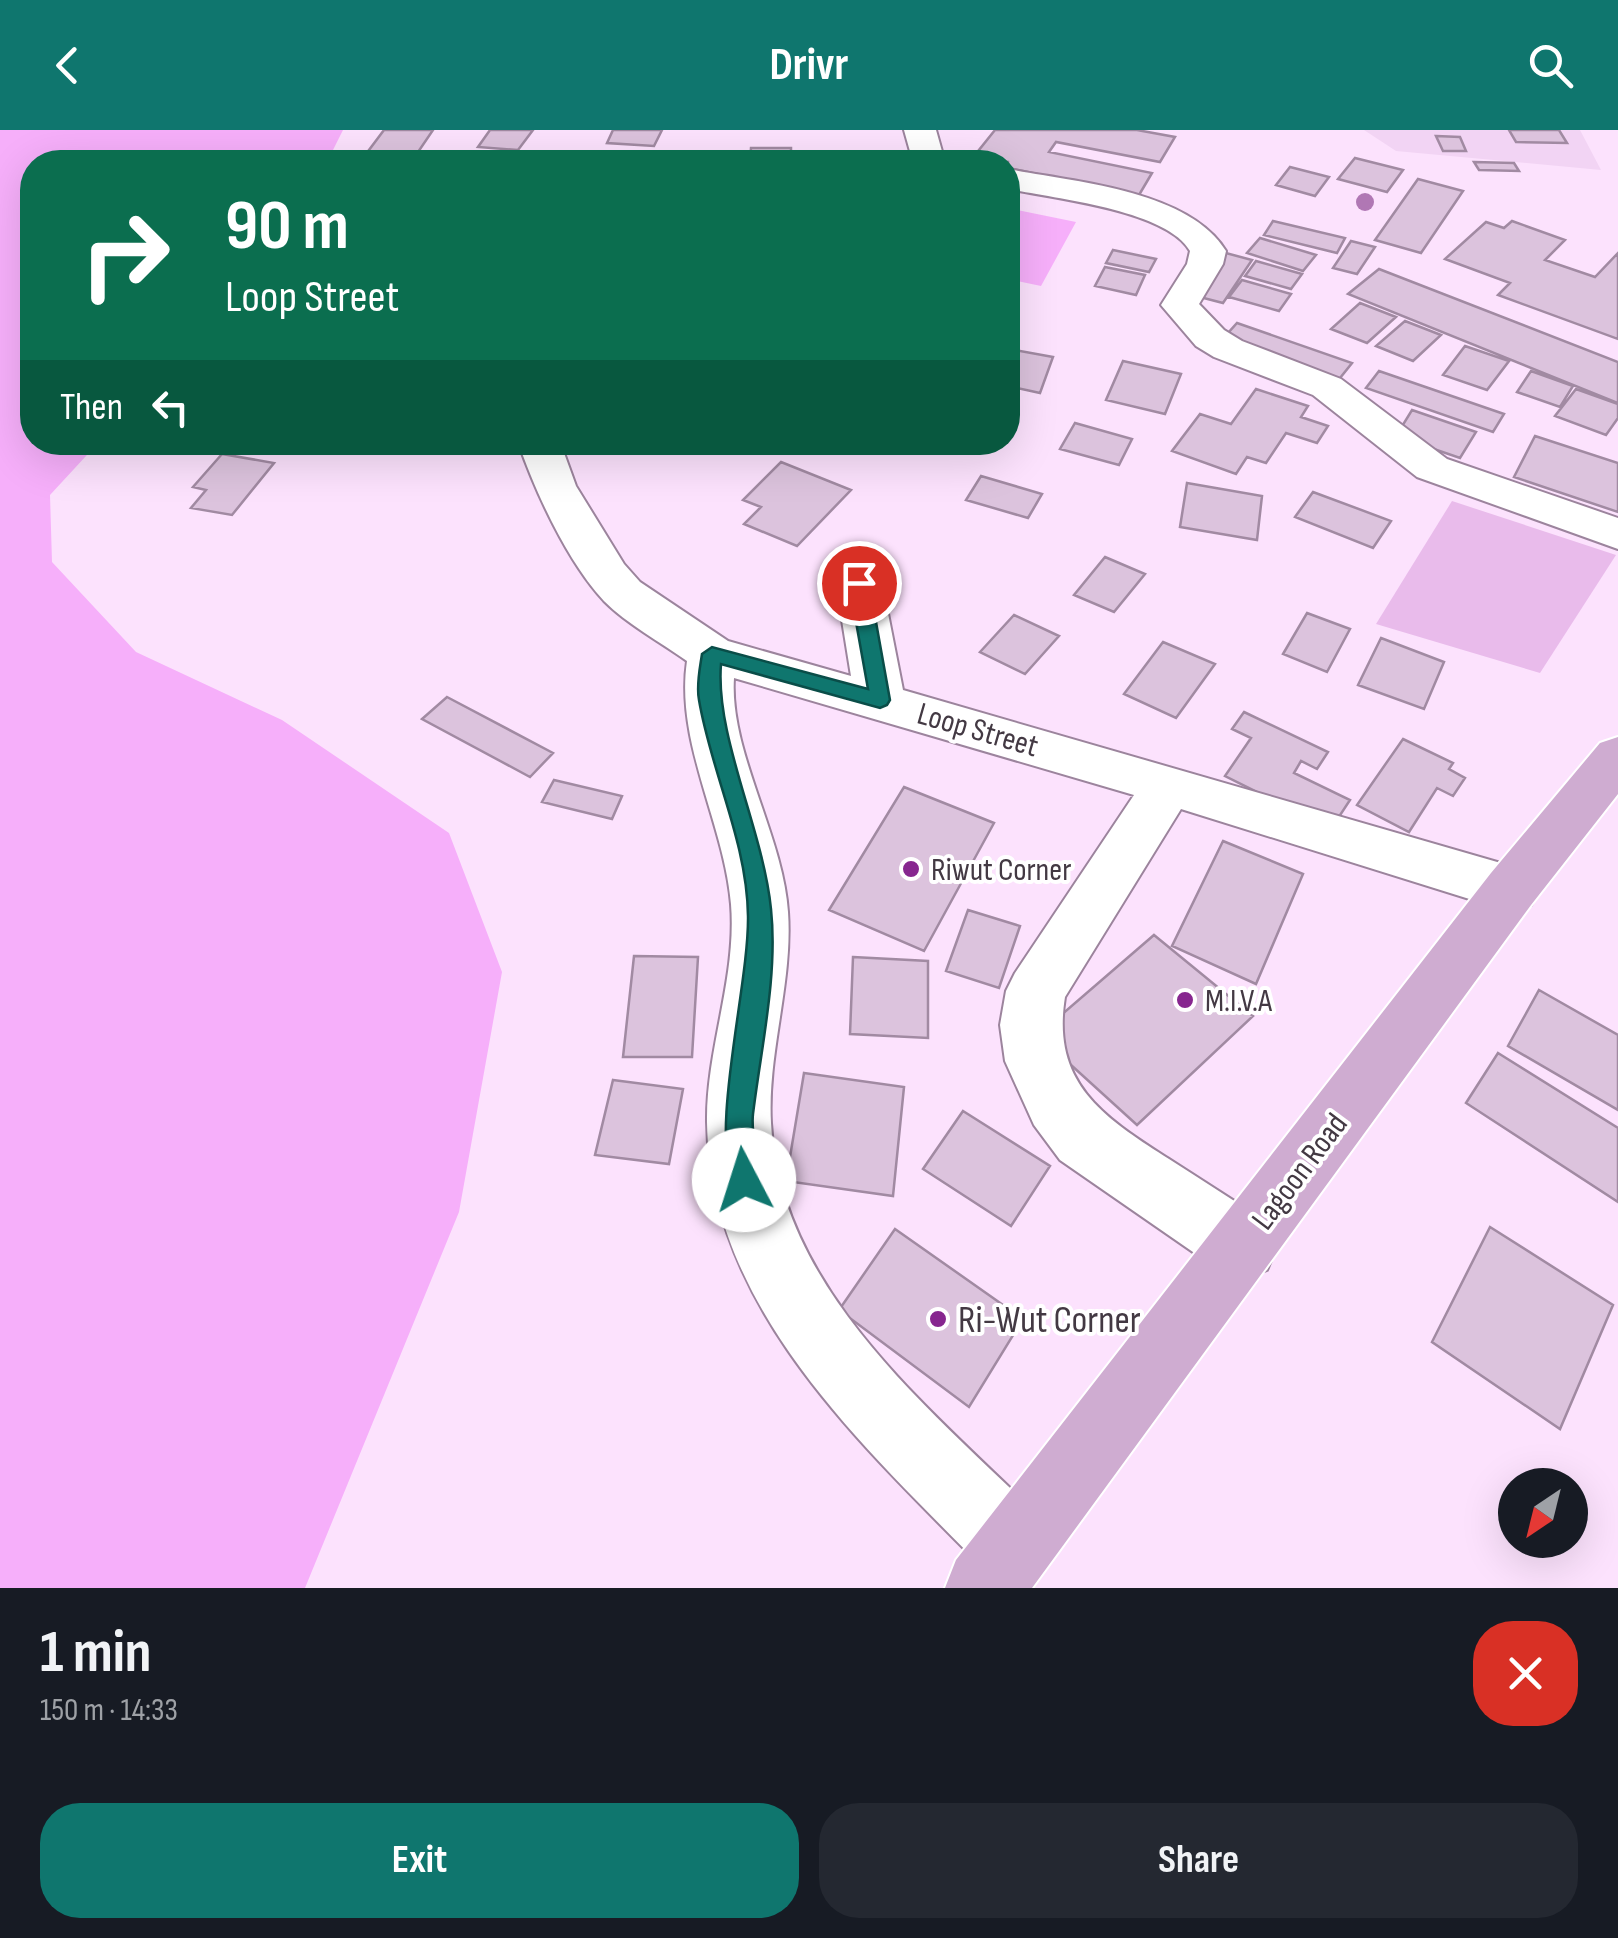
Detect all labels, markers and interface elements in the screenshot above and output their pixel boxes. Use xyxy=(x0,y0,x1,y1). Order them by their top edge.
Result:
icon: back xyxy=(40,38,95,93)
text: Drivr xyxy=(769,38,849,93)
icon: search xyxy=(1523,38,1578,93)
text: 90 m xyxy=(225,185,349,269)
icon: right xyxy=(60,190,190,320)
text: Loop Street xyxy=(225,270,399,325)
icon: left xyxy=(143,380,198,435)
text: Then xyxy=(60,385,123,430)
pin xyxy=(817,541,902,626)
icon: arrive xyxy=(832,556,887,611)
street label: Loop Street xyxy=(913,695,1043,766)
place label: Riwut Corner xyxy=(931,851,1071,890)
marker: Riwut Corner xyxy=(900,858,922,880)
place label: M.I.V.A xyxy=(1205,982,1272,1021)
marker: M.I.V.A xyxy=(1174,989,1196,1011)
street label: Lagoon Road xyxy=(1244,1106,1357,1238)
position arrow xyxy=(692,1128,796,1232)
place label: Ri-Wut Corner xyxy=(958,1298,1141,1343)
marker: Ri-Wut Corner xyxy=(927,1308,949,1330)
north arrow xyxy=(1498,1468,1588,1558)
map controls xyxy=(1498,1468,1588,1558)
text: 1 min xyxy=(40,1617,152,1689)
button: close xyxy=(1473,1621,1578,1726)
text: 150 m · 14:33 xyxy=(40,1691,178,1730)
button: Exit xyxy=(40,1803,799,1918)
button: Share xyxy=(819,1803,1578,1918)

